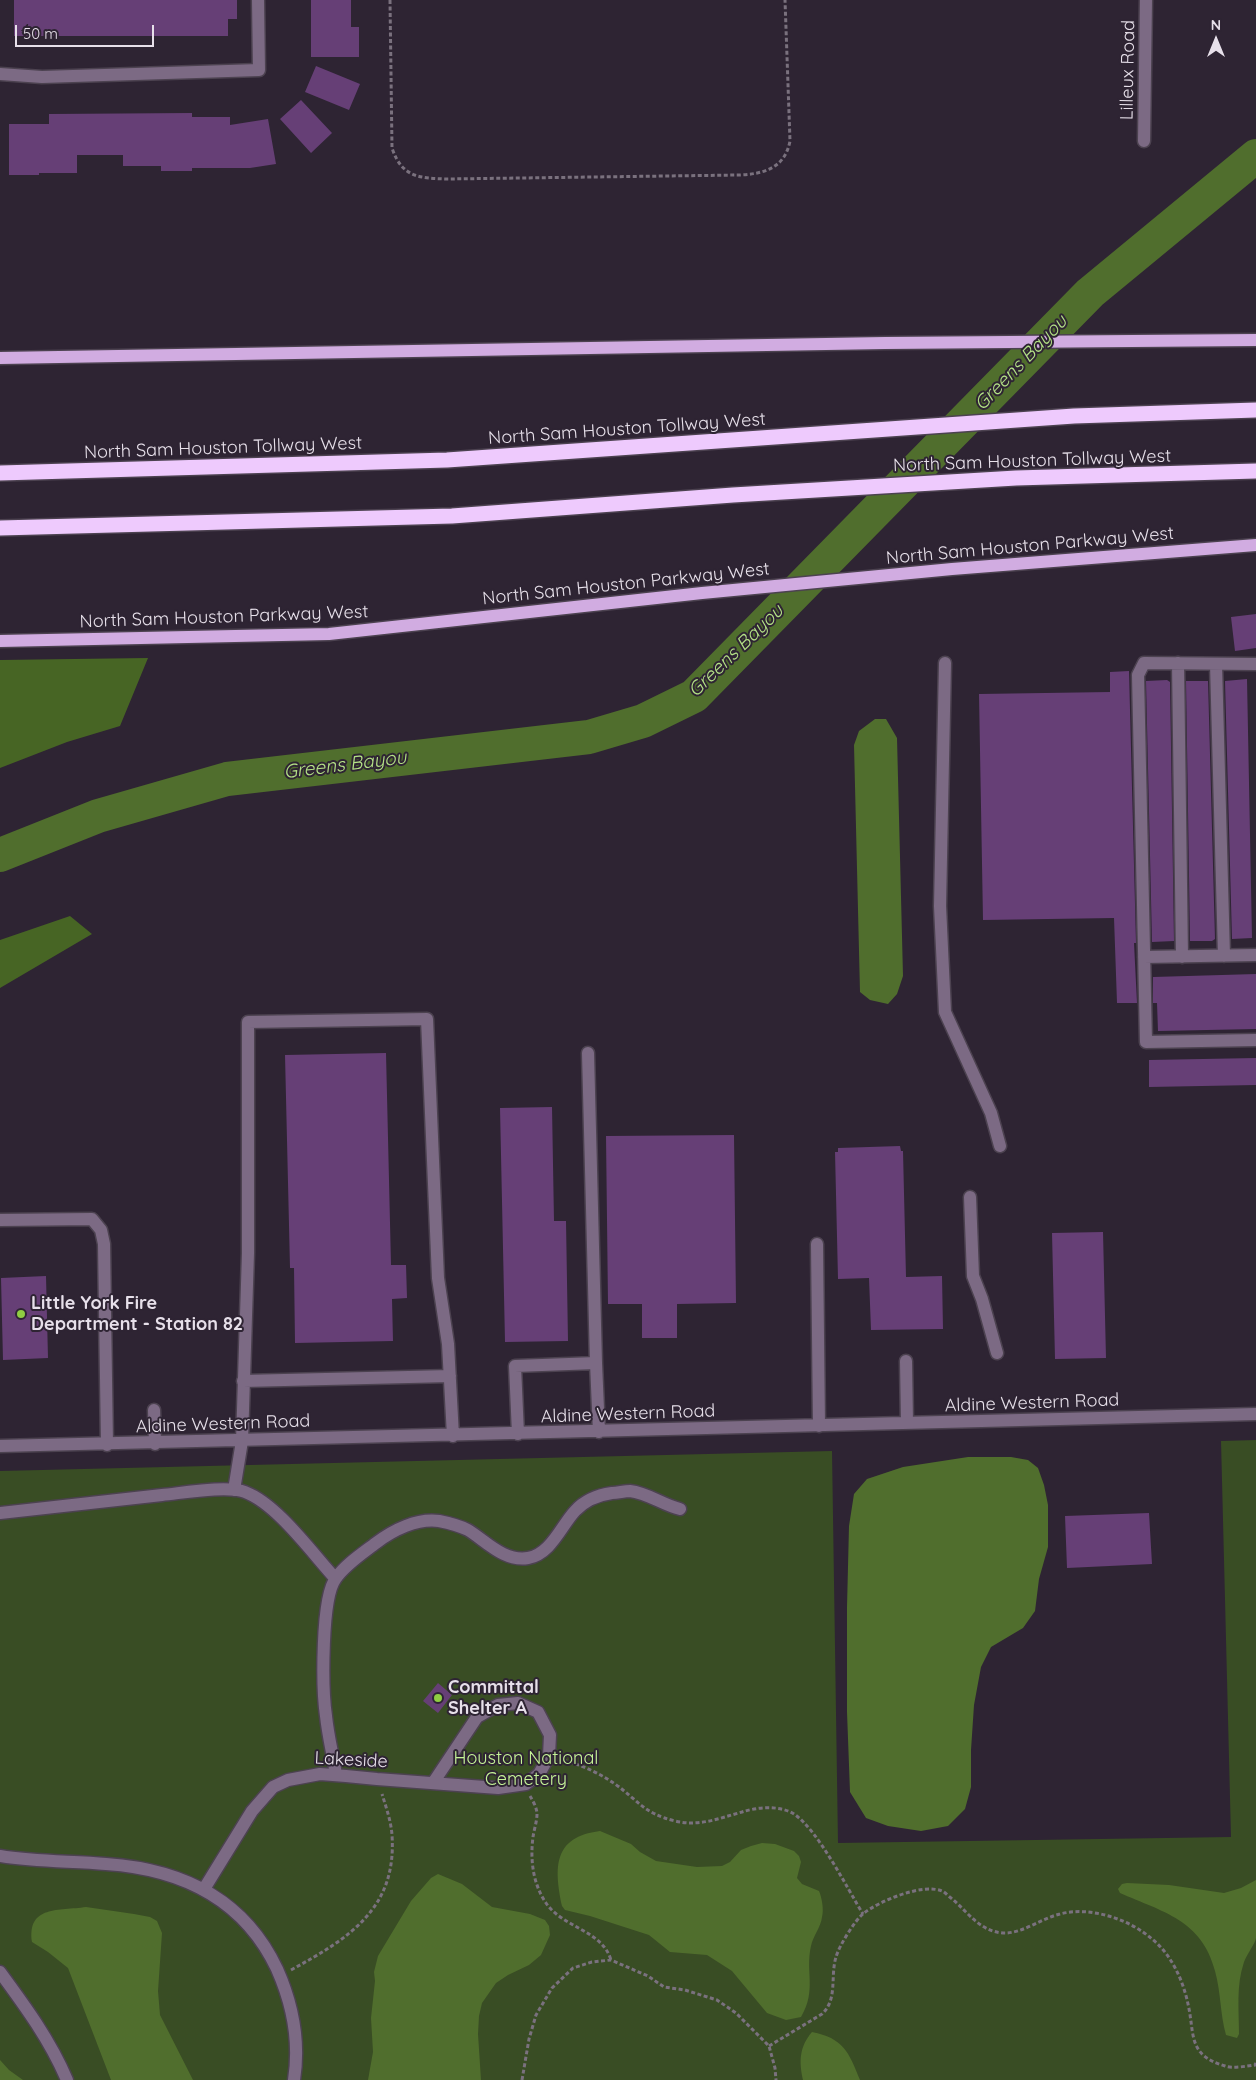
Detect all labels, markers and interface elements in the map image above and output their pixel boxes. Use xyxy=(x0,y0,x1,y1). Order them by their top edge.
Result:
scale bar xyxy=(18,15,156,47)
north arrow xyxy=(1191,15,1241,65)
text: N xyxy=(1211,16,1221,34)
street label: Lilleux Road xyxy=(1116,20,1140,120)
text: 50 m xyxy=(23,24,58,43)
water label: Greens Bayou xyxy=(970,311,1072,415)
street label: North Sam Houston Tollway West xyxy=(487,409,767,449)
street label: North Sam Houston Tollway West xyxy=(84,432,362,464)
street label: North Sam Houston Tollway West xyxy=(893,445,1171,477)
street label: North Sam Houston Parkway West xyxy=(885,523,1175,569)
street label: North Sam Houston Parkway West xyxy=(481,558,771,610)
water label: Greens Bayou xyxy=(684,600,788,702)
street label: North Sam Houston Parkway West xyxy=(79,601,369,633)
water label: Greens Bayou xyxy=(282,746,408,784)
place label: Little York Fire Department - Station 82 xyxy=(31,1293,243,1336)
marker: Little York Fire Department - Station 82 xyxy=(15,1308,27,1320)
street label: Aldine Western Road xyxy=(944,1389,1120,1417)
street label: Aldine Western Road xyxy=(540,1400,716,1428)
street label: Aldine Western Road xyxy=(135,1410,311,1438)
place label: Committal Shelter A xyxy=(448,1677,539,1720)
marker: Committal Shelter A xyxy=(432,1692,444,1704)
street label: Lakeside xyxy=(314,1747,388,1773)
park label: Houston National Cemetery xyxy=(453,1748,599,1790)

